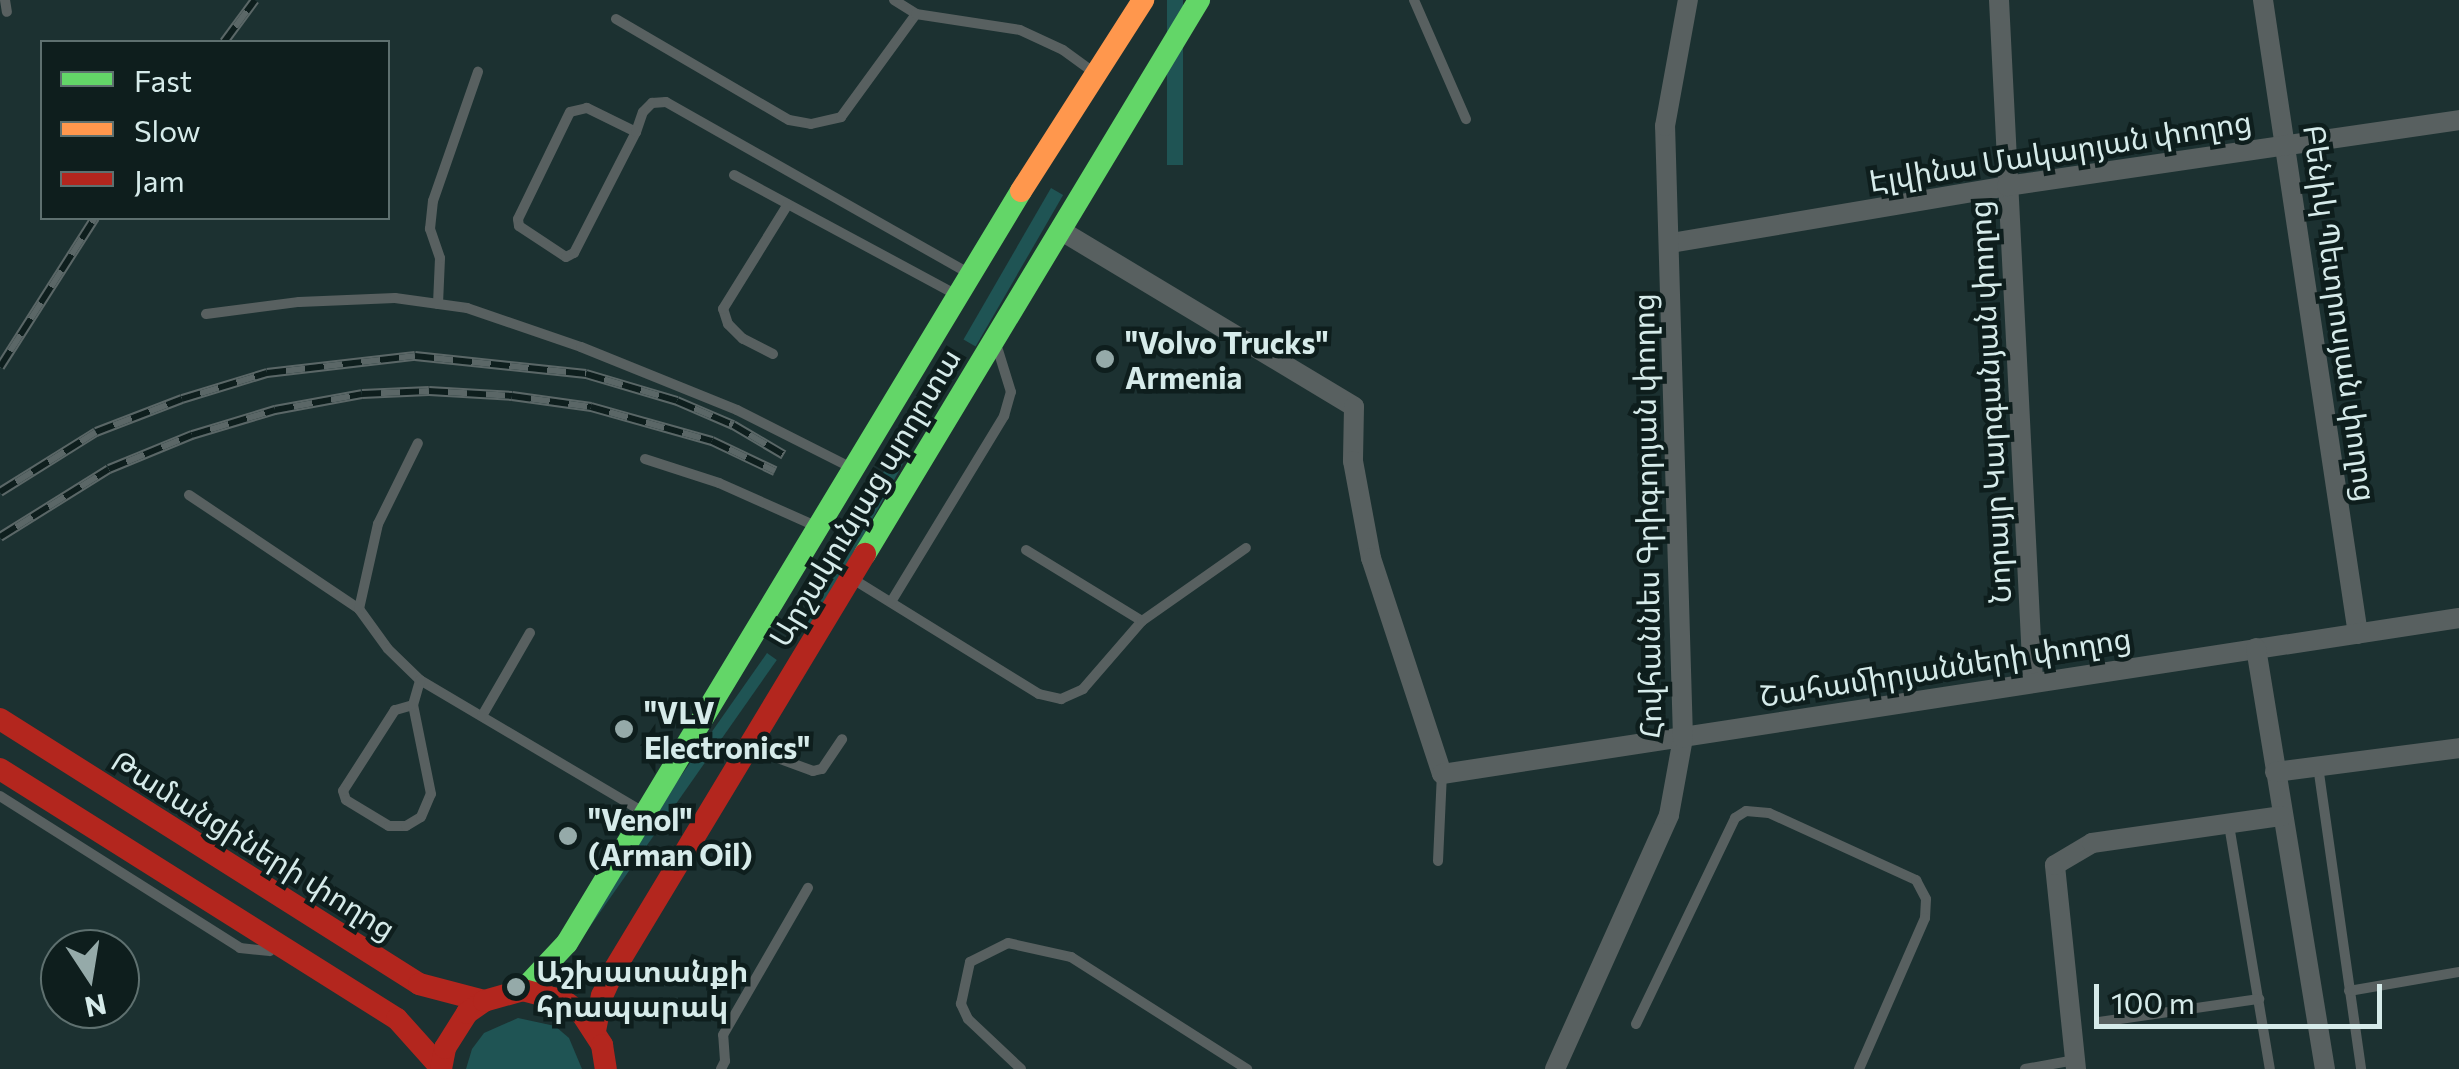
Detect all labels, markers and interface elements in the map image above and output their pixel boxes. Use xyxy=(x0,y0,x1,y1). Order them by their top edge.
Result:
legend xyxy=(40,40,390,220)
text: Fast xyxy=(134,61,192,98)
street label: Էլվինա Մակարյան փողոց xyxy=(1866,102,2254,198)
text: Slow xyxy=(134,111,201,148)
street label: Բենիկ Պետրոսյան փողոց xyxy=(2297,122,2385,504)
text: Jam xyxy=(134,161,185,198)
street label: Նորայր Կարգանյան փողոց xyxy=(1960,200,2018,604)
street label: Հովհաննես Գրիգորյան փողոց xyxy=(1624,293,1668,739)
place label: "Volvo Trucks" Armenia xyxy=(1125,324,1328,394)
street label: Արշակունյաց պողոտա xyxy=(761,341,967,653)
marker: "Volvo Trucks" Armenia xyxy=(1094,348,1116,370)
street label: Շահամիրյանների փողոց xyxy=(1757,619,2133,713)
place label: "VLV Electronics" xyxy=(644,694,810,764)
marker: "VLV Electronics" xyxy=(613,718,635,740)
street label: Թամանցիների փողոց xyxy=(105,742,403,946)
place label: "Venol" (Arman Oil) xyxy=(588,801,753,872)
marker: "Venol" (Arman Oil) xyxy=(557,825,579,847)
north arrow xyxy=(40,929,140,1029)
place label: Աշխատանքի հրապարակ xyxy=(536,952,748,1022)
scale bar xyxy=(2099,964,2386,1026)
marker: Աշխատանքի հրապարակ xyxy=(505,976,527,998)
text: 100 m xyxy=(2111,983,2195,1020)
text: N xyxy=(82,988,110,1025)

